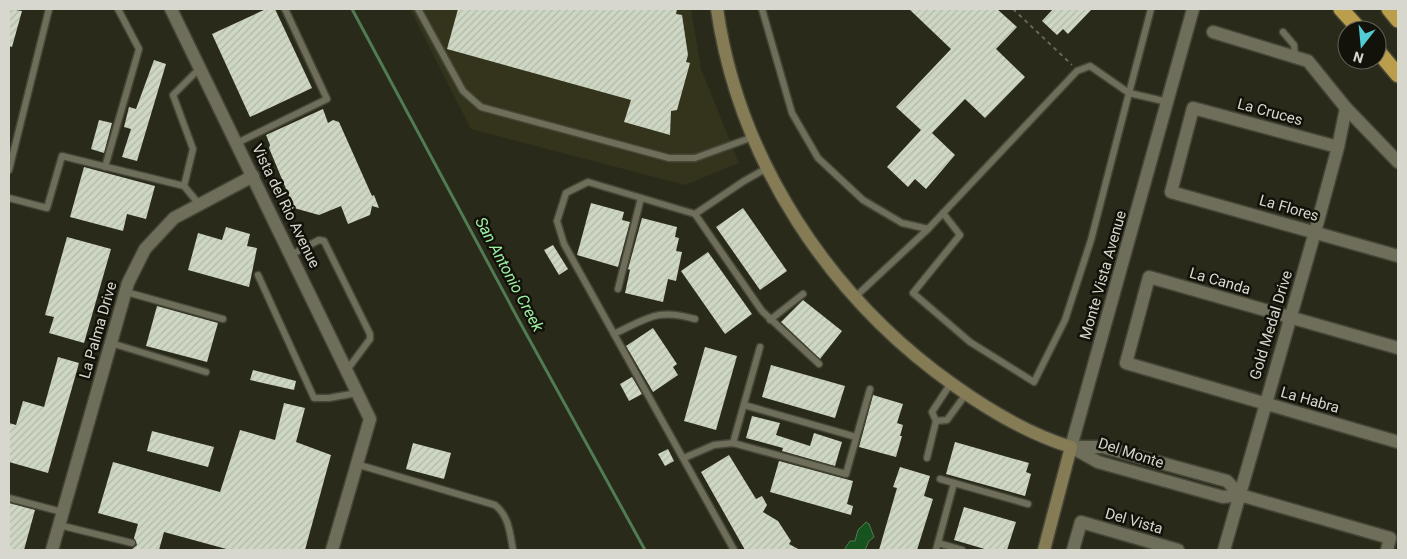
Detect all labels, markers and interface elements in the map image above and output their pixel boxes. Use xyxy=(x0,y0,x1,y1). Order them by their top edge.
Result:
north arrow xyxy=(1337,20,1387,70)
text: N xyxy=(1351,48,1365,67)
street label: La Cruces xyxy=(1235,95,1305,129)
street label: Vista del Rio Avenue xyxy=(248,141,324,271)
street label: La Flores xyxy=(1257,191,1321,225)
street label: Monte Vista Avenue xyxy=(1076,208,1130,342)
water label: San Antonio Creek xyxy=(471,214,548,336)
street label: La Canda xyxy=(1187,264,1253,298)
street label: Gold Medal Drive xyxy=(1246,268,1296,382)
street label: La Palma Drive xyxy=(76,279,120,380)
street label: La Habra xyxy=(1279,383,1341,417)
street label: Del Monte xyxy=(1096,434,1166,472)
street label: Del Vista xyxy=(1103,504,1165,538)

